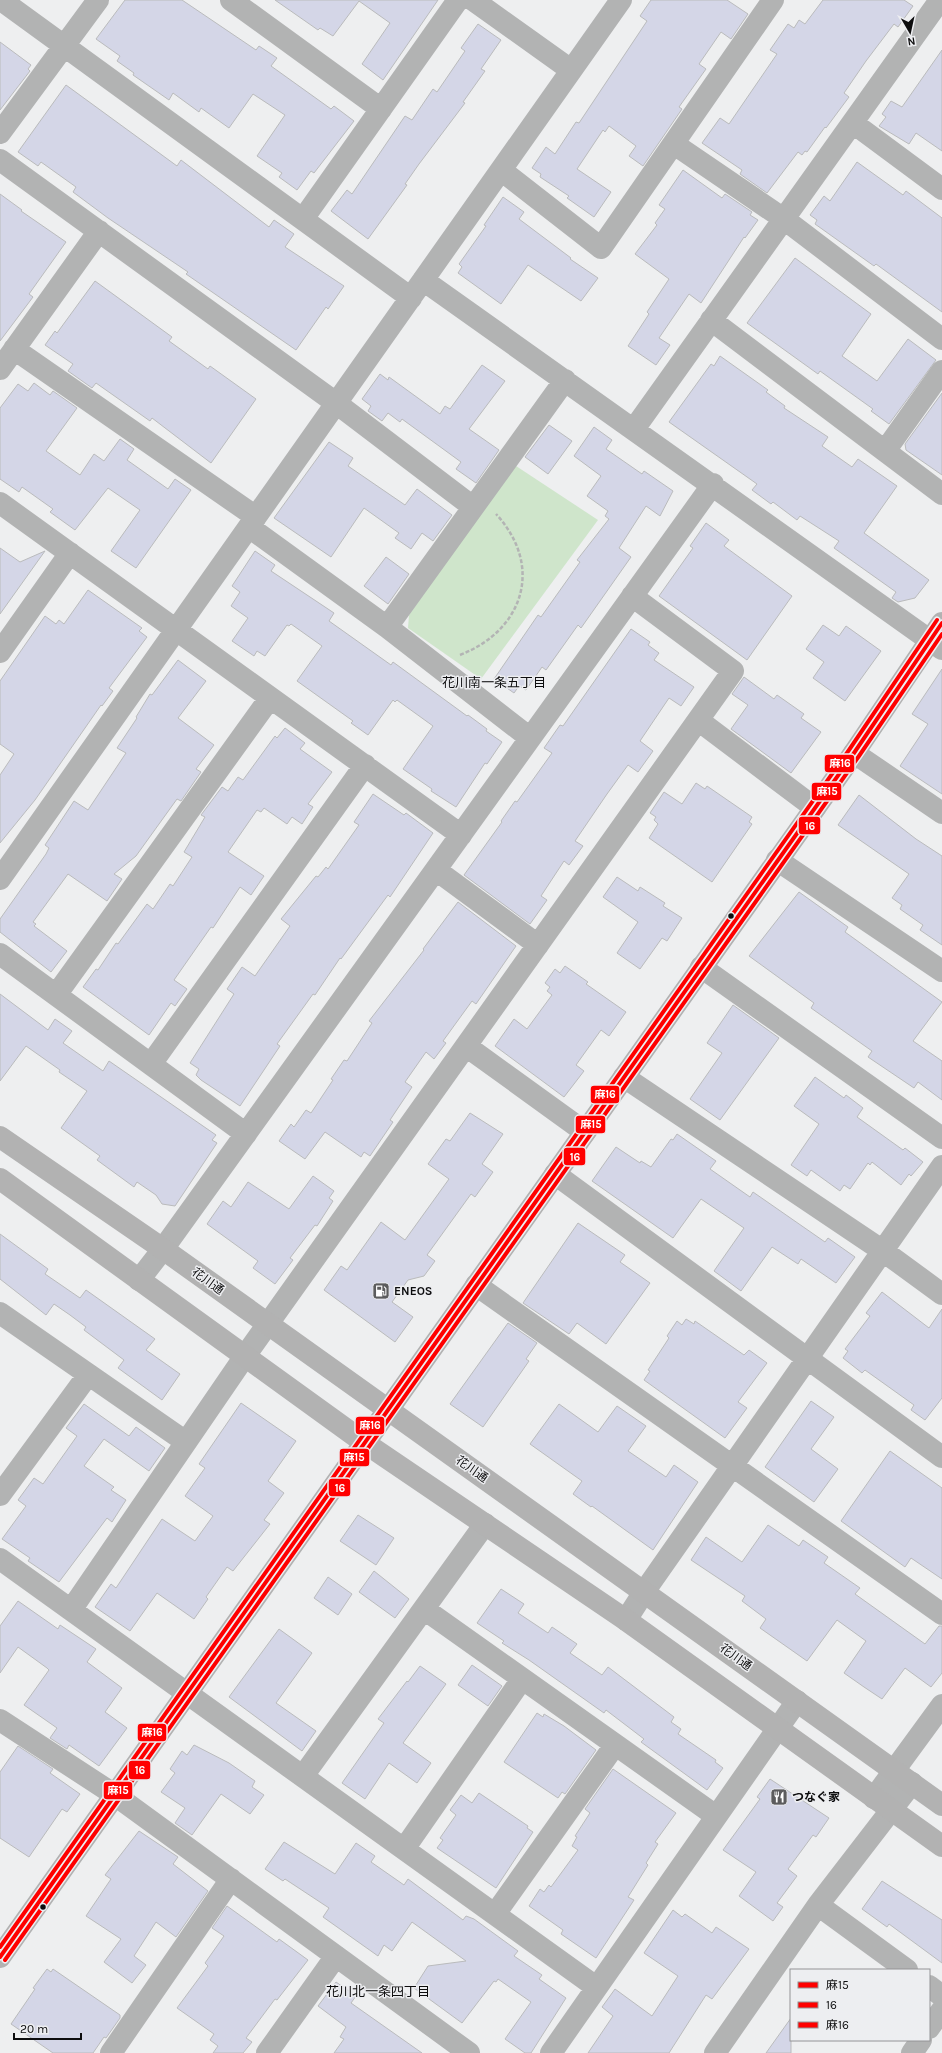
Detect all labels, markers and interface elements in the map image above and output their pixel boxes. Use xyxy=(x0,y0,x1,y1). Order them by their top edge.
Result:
north arrow xyxy=(890,12,930,52)
text: N xyxy=(907,34,916,48)
district label: 花川南一条五丁目 xyxy=(442,675,546,690)
line badge: 麻16 xyxy=(824,754,855,773)
text: 麻16 xyxy=(829,757,851,770)
line badge: 麻15 xyxy=(811,782,842,801)
text: 麻15 xyxy=(816,785,838,798)
line badge: 16 xyxy=(798,816,821,835)
text: 16 xyxy=(805,820,816,833)
unlabelled marker xyxy=(726,911,736,921)
line badge: 麻16 xyxy=(590,1085,620,1104)
text: 麻16 xyxy=(594,1088,616,1101)
line badge: 麻15 xyxy=(575,1115,606,1134)
text: 麻15 xyxy=(580,1118,602,1131)
line badge: 16 xyxy=(563,1147,586,1166)
text: 16 xyxy=(570,1151,581,1164)
street label: 花川通 xyxy=(189,1265,227,1297)
fuel station icon: ENEOS xyxy=(371,1281,391,1301)
place label: ENEOS xyxy=(394,1284,433,1298)
line badge: 麻16 xyxy=(355,1416,385,1435)
text: 麻16 xyxy=(359,1419,381,1432)
line badge: 麻15 xyxy=(339,1448,370,1467)
text: 麻15 xyxy=(343,1451,365,1464)
street label: 花川通 xyxy=(453,1453,491,1485)
line badge: 16 xyxy=(328,1478,351,1497)
text: 16 xyxy=(335,1482,346,1495)
street label: 花川通 xyxy=(717,1641,755,1673)
line badge: 麻16 xyxy=(137,1723,167,1742)
text: 麻16 xyxy=(141,1726,163,1739)
line badge: 16 xyxy=(128,1760,151,1780)
text: 16 xyxy=(135,1764,146,1777)
line badge: 麻15 xyxy=(103,1781,133,1800)
text: 麻15 xyxy=(107,1784,129,1797)
restaurant icon: つなぐ家 xyxy=(769,1787,789,1807)
place label: つなぐ家 xyxy=(792,1790,840,1804)
unlabelled marker xyxy=(38,1902,48,1912)
legend xyxy=(790,1969,930,2041)
text: 麻15 xyxy=(826,1978,849,1992)
district label: 花川北一条四丁目 xyxy=(326,1984,430,1999)
text: 16 xyxy=(826,1998,837,2012)
scale bar xyxy=(14,2015,81,2041)
text: 麻16 xyxy=(826,2018,849,2032)
text: 20 m xyxy=(20,2022,48,2036)

